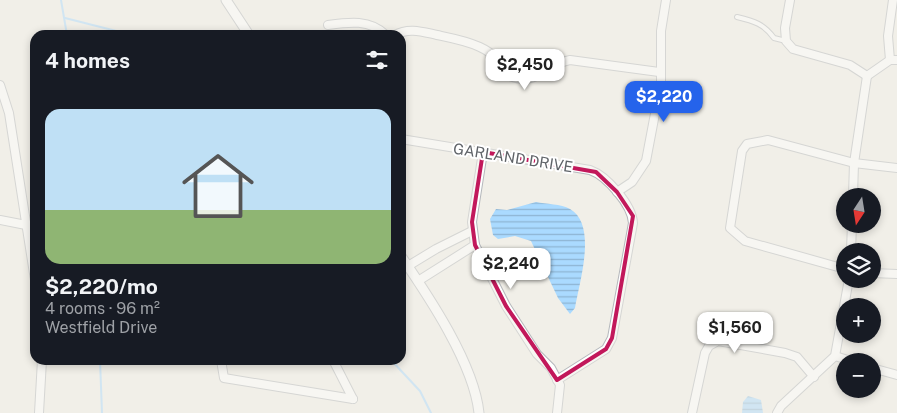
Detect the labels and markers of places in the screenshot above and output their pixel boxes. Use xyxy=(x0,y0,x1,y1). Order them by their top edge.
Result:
pin: $2,450 xyxy=(484,48,566,91)
pin: $2,220 xyxy=(623,80,705,123)
pin: $2,240 xyxy=(470,248,552,290)
pin: $1,560 xyxy=(694,312,776,354)

